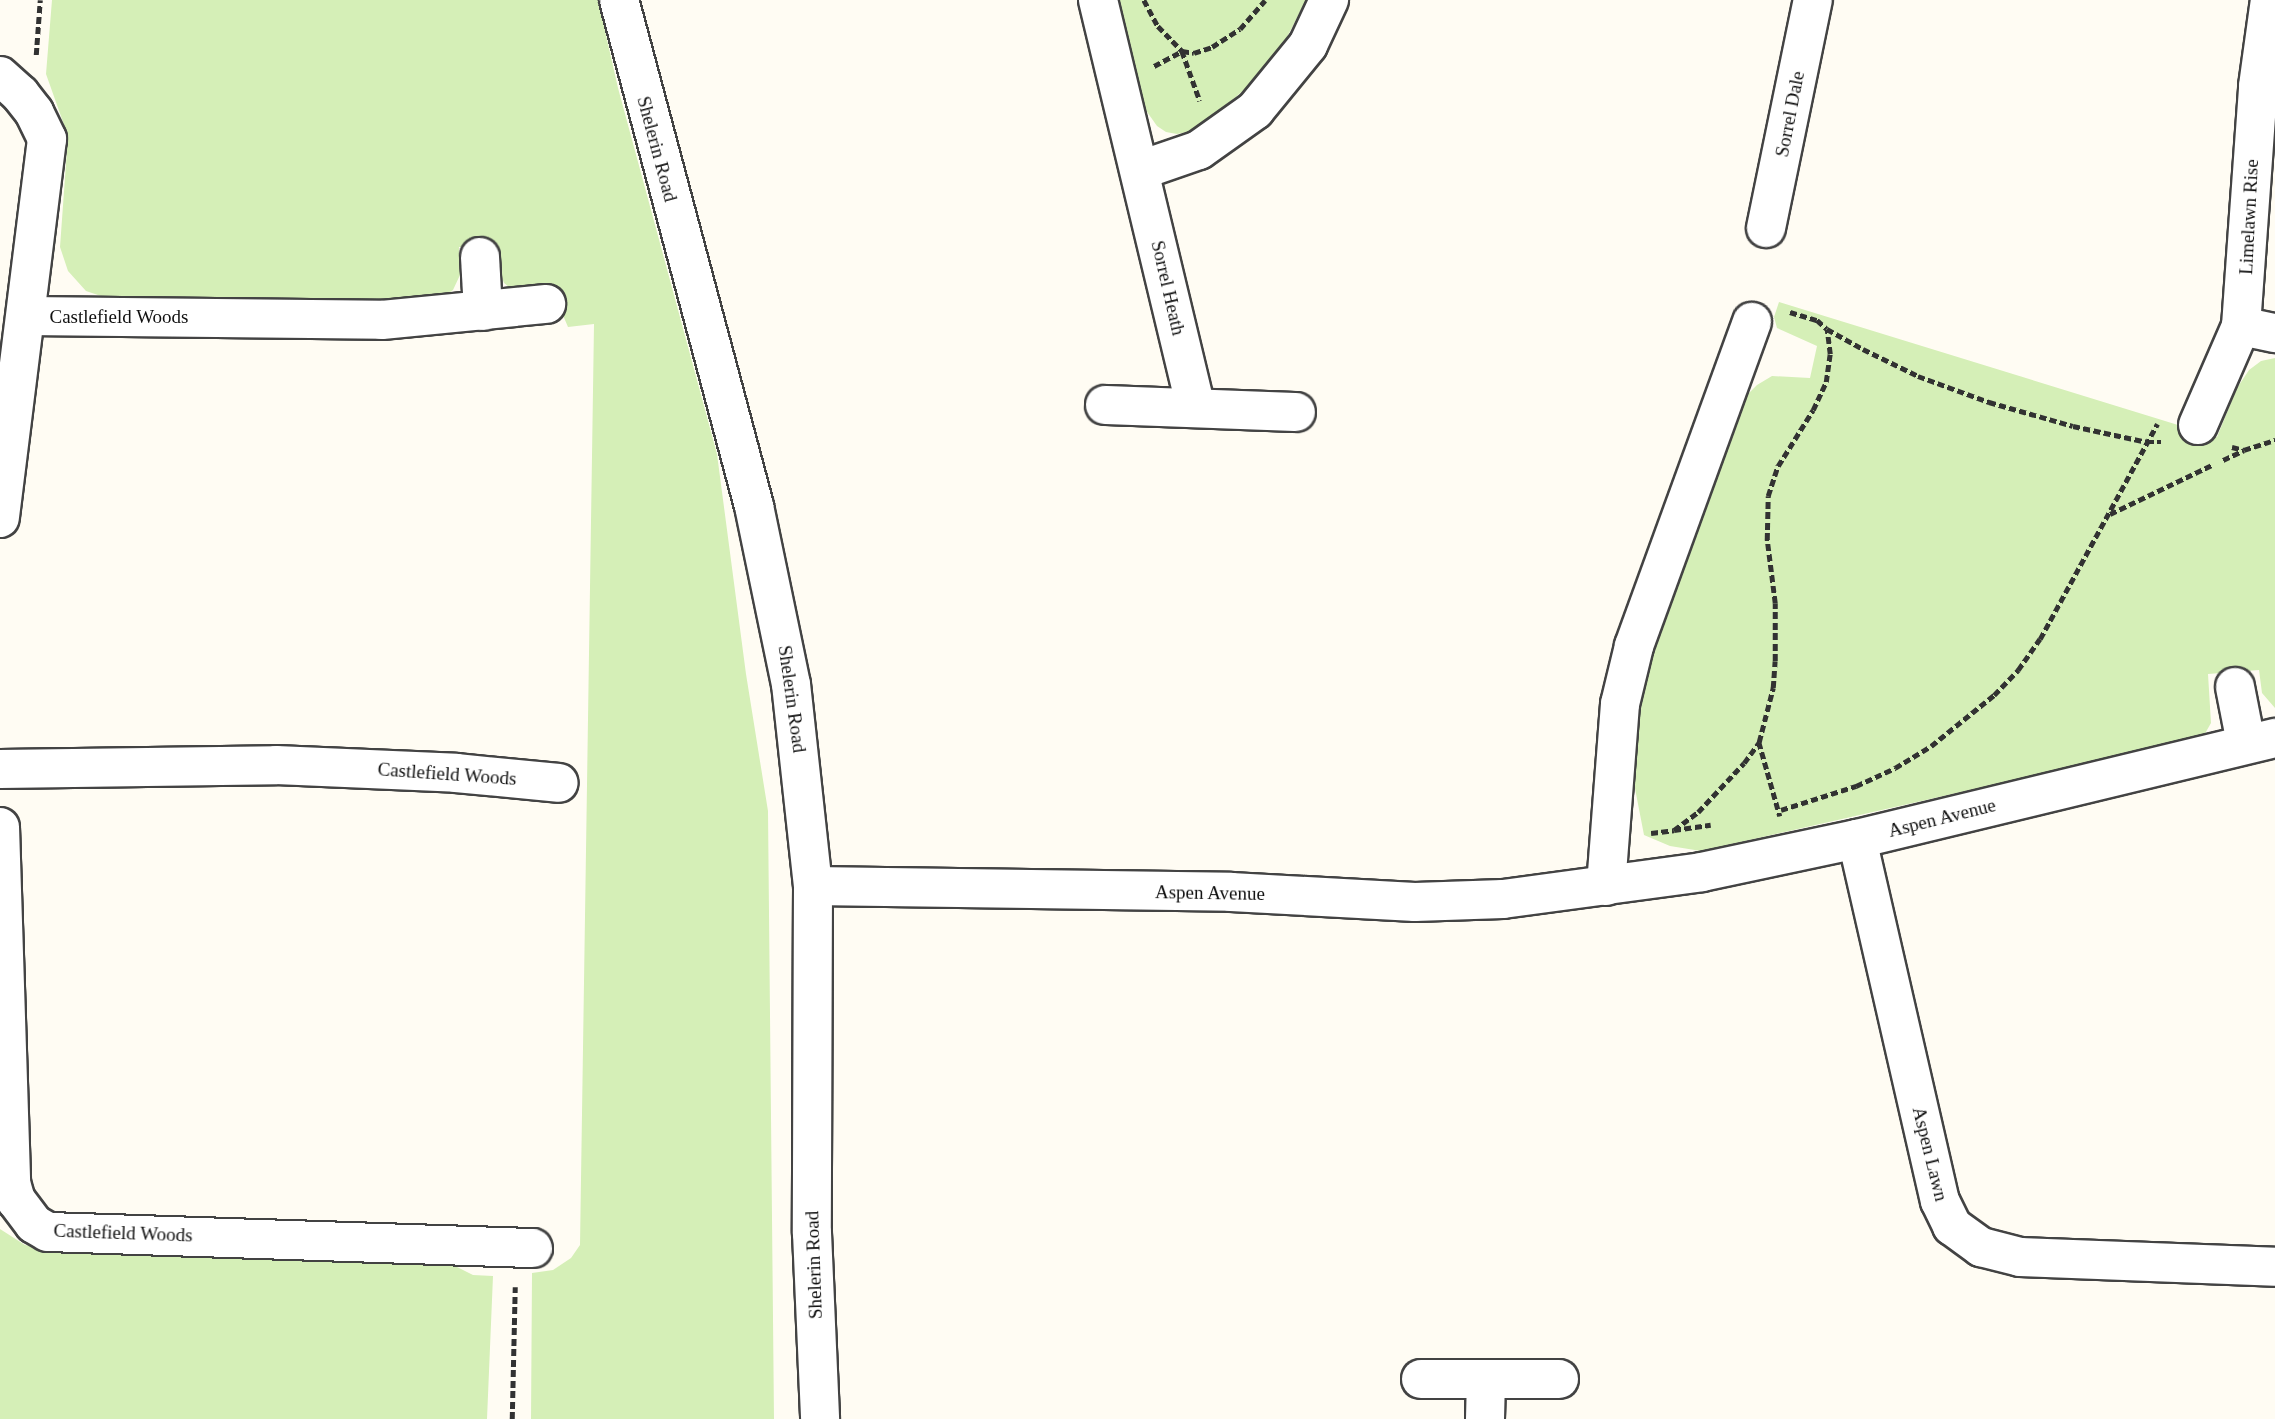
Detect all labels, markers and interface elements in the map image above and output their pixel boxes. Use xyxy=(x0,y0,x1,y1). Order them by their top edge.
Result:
street label: Sorrel Dale xyxy=(1771,69,1809,159)
street label: Shelerin Road xyxy=(632,94,682,204)
street label: Limelawn Rise xyxy=(2235,159,2263,275)
street label: Sorrel Heath xyxy=(1146,238,1190,338)
street label: Castlefield Woods xyxy=(49,306,189,328)
street label: Shelerin Road xyxy=(773,644,811,754)
street label: Castlefield Woods xyxy=(377,758,517,790)
street label: Aspen Avenue xyxy=(1885,794,1999,842)
street label: Aspen Avenue xyxy=(1154,881,1266,905)
street label: Aspen Lawn xyxy=(1907,1104,1953,1204)
street label: Shelerin Road xyxy=(801,1211,827,1319)
street label: Castlefield Woods xyxy=(53,1219,193,1247)

